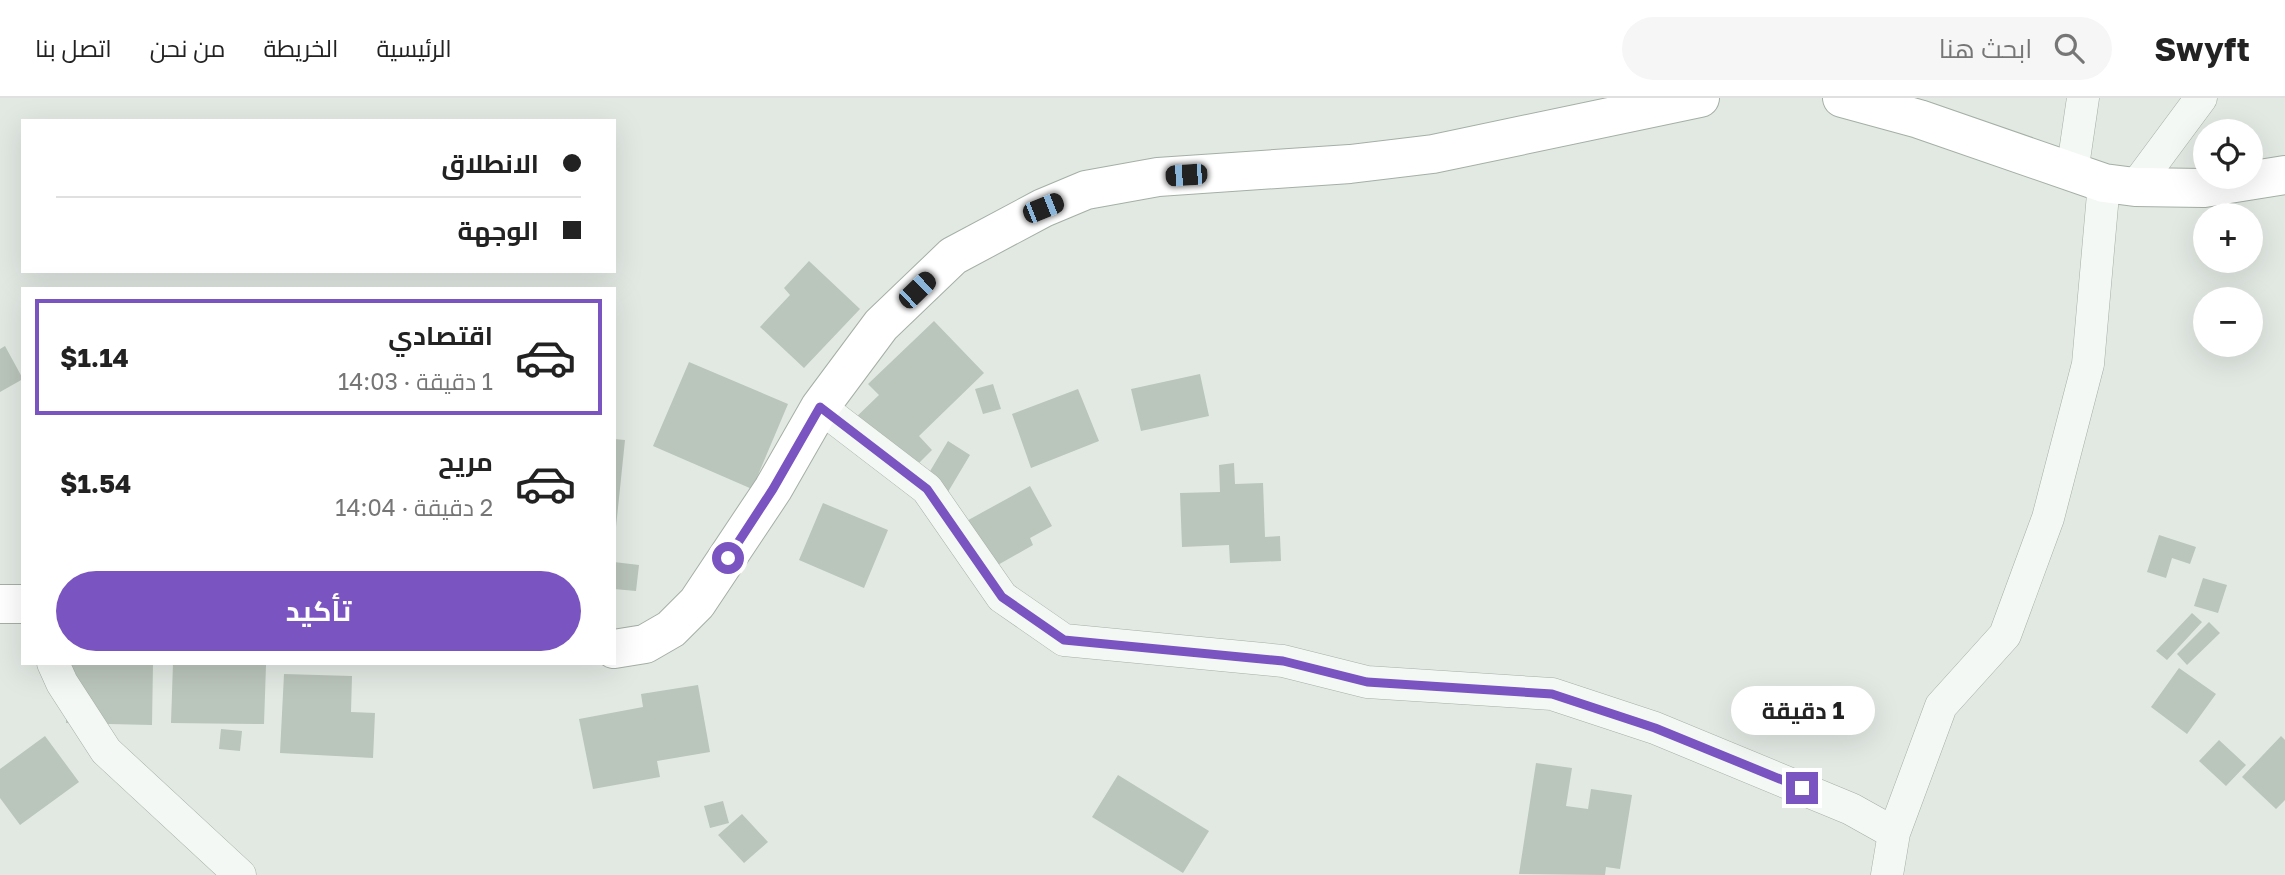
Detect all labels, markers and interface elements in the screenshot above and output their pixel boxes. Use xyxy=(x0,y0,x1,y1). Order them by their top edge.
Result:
search box xyxy=(1622,17,2112,80)
icon: search xyxy=(2050,29,2088,67)
text: Swyft xyxy=(2154,29,2250,68)
text: اتصل بنا xyxy=(35,33,112,62)
text: من نحن xyxy=(150,33,226,62)
text: الخريطة xyxy=(264,33,338,62)
text: الرئيسية xyxy=(376,33,452,62)
text: ابحث هنا xyxy=(1939,33,2032,64)
map controls xyxy=(2193,119,2263,357)
button: locate xyxy=(2193,119,2263,189)
text: الانطلاق xyxy=(441,148,539,179)
car xyxy=(1165,163,1208,187)
car xyxy=(1020,190,1067,226)
button: + xyxy=(2193,203,2263,273)
text: الوجهة xyxy=(458,215,539,246)
car xyxy=(895,268,940,312)
button: − xyxy=(2193,287,2263,357)
text: اقتصادي xyxy=(388,320,493,351)
icon: car xyxy=(514,326,577,389)
text: $1.14 xyxy=(60,342,129,373)
text: 1 دقيقة · 14:03 xyxy=(338,367,493,395)
text: مريح xyxy=(438,446,493,477)
icon: car xyxy=(514,452,577,515)
text: $1.54 xyxy=(60,468,131,499)
text: 2 دقيقة · 14:04 xyxy=(335,493,493,521)
route start xyxy=(712,542,744,574)
button: تأكيد xyxy=(56,571,581,651)
callout: 1 دقيقة xyxy=(1730,686,1874,736)
text: 1 دقيقة xyxy=(1762,696,1844,724)
route end xyxy=(1786,772,1818,804)

